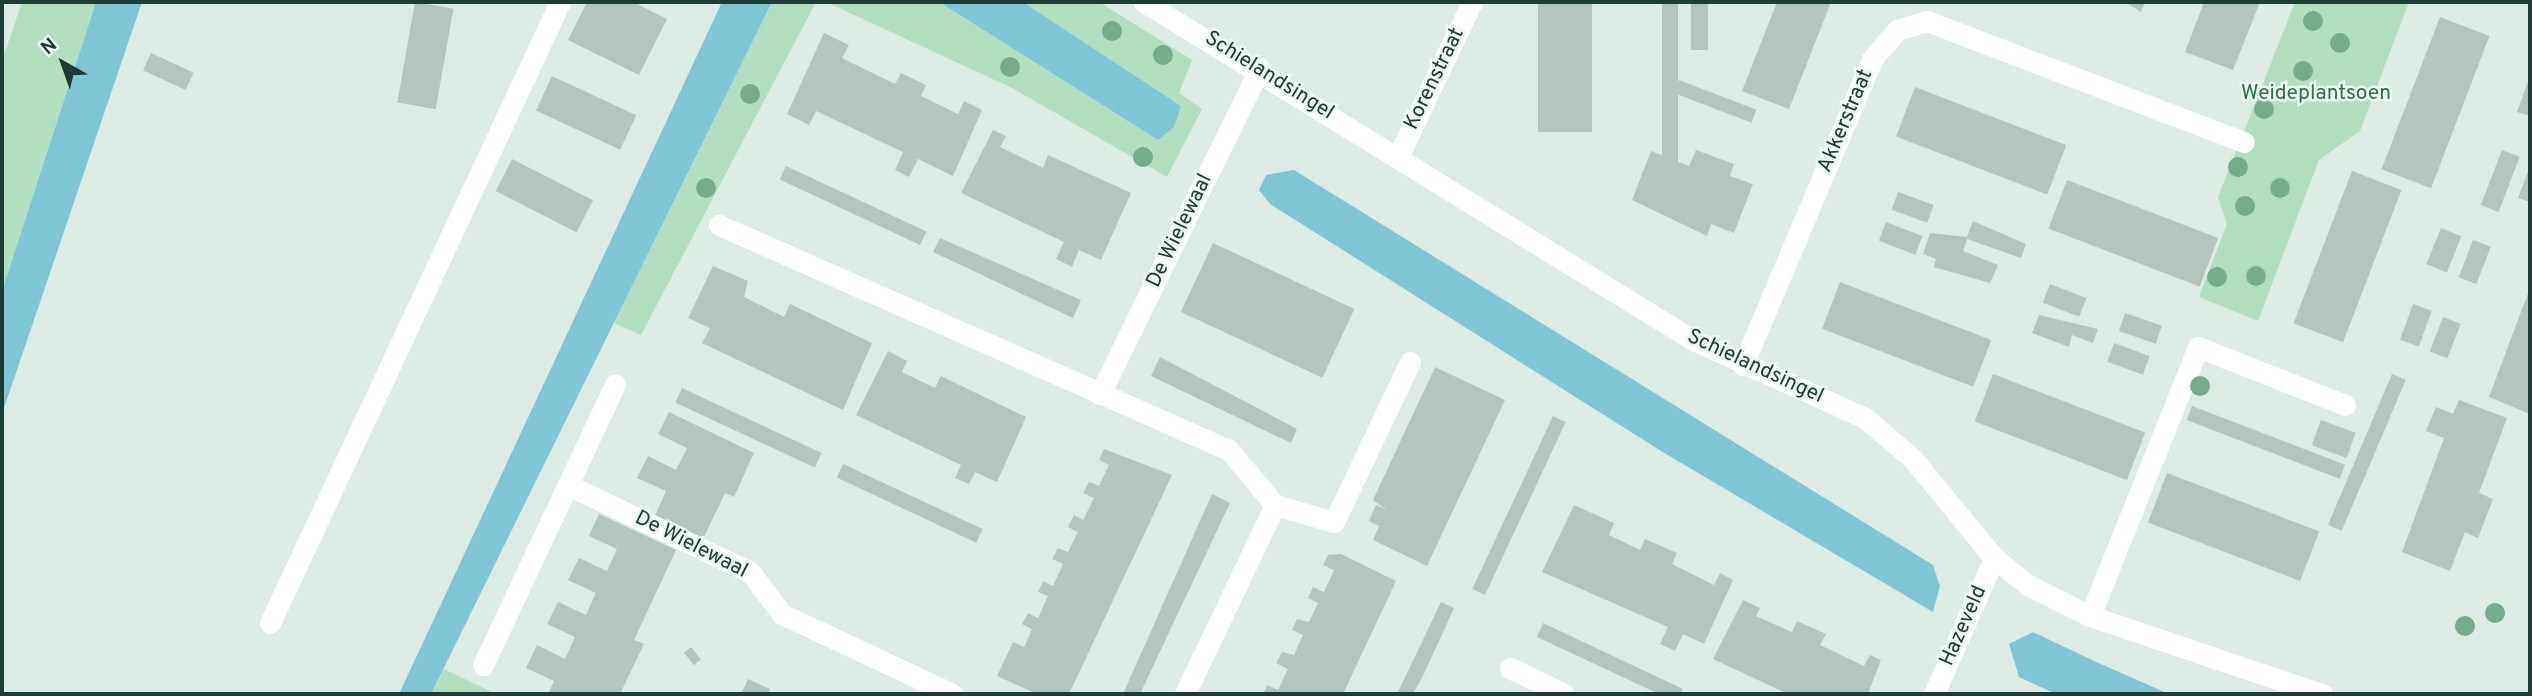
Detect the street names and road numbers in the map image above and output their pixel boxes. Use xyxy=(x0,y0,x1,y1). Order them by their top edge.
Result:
street label: Korenstraat xyxy=(1400,24,1470,134)
street label: Schielandsingel xyxy=(1200,26,1338,126)
street label: Akkerstraat xyxy=(1813,66,1879,176)
street label: De Wielewaal xyxy=(1142,170,1218,292)
street label: Schielandsingel xyxy=(1683,324,1827,410)
street label: De Wielewaal xyxy=(630,506,752,584)
street label: Hazeveld xyxy=(1935,582,1993,670)

